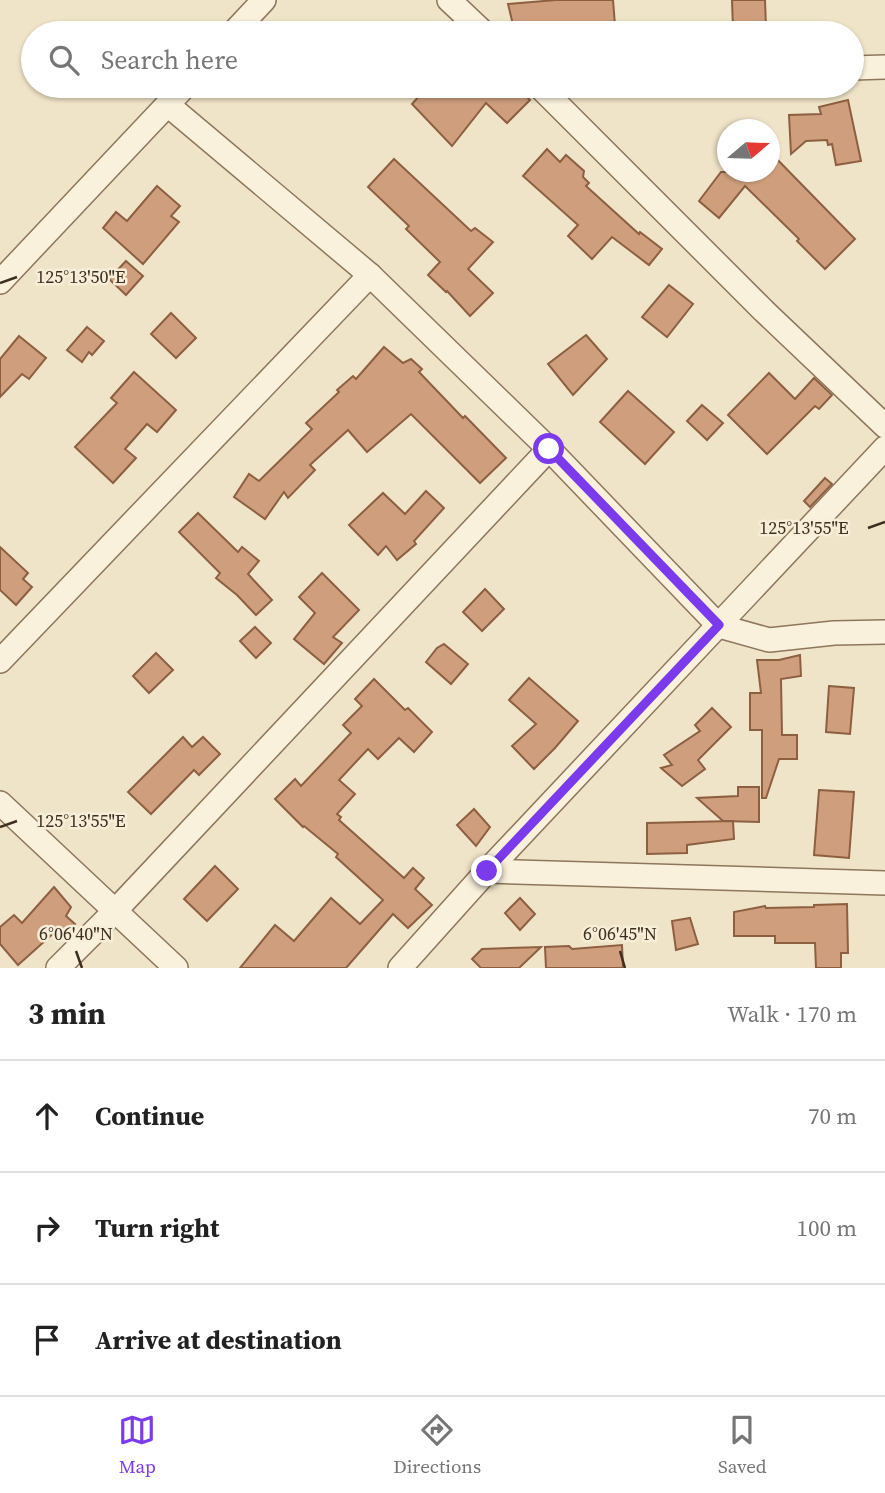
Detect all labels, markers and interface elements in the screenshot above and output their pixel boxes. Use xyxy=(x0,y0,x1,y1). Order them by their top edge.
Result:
search box xyxy=(21,21,864,98)
icon: search xyxy=(45,41,83,79)
text: Search here xyxy=(101,42,238,78)
north arrow xyxy=(717,119,780,182)
text: 125°13'50"E xyxy=(36,264,126,289)
route start xyxy=(533,433,564,464)
text: 125°13'55"E xyxy=(759,515,849,540)
text: 125°13'55"E xyxy=(36,808,126,833)
route end xyxy=(471,855,502,886)
text: 6°06'40"N xyxy=(39,921,113,946)
text: 6°06'45"N xyxy=(583,921,657,946)
text: 3 min xyxy=(28,993,106,1034)
text: Walk · 170 m xyxy=(727,998,857,1030)
icon: ahead xyxy=(28,1097,66,1135)
text: Continue xyxy=(95,1098,204,1134)
text: 70 m xyxy=(808,1100,857,1132)
icon: right xyxy=(28,1209,66,1247)
text: Turn right xyxy=(95,1210,219,1246)
text: 100 m xyxy=(796,1212,857,1244)
icon: arrive xyxy=(28,1321,66,1359)
text: Arrive at destination xyxy=(95,1322,342,1358)
tab: Map xyxy=(118,1411,156,1479)
tab: Directions xyxy=(393,1411,481,1479)
tab: Saved xyxy=(718,1411,767,1479)

